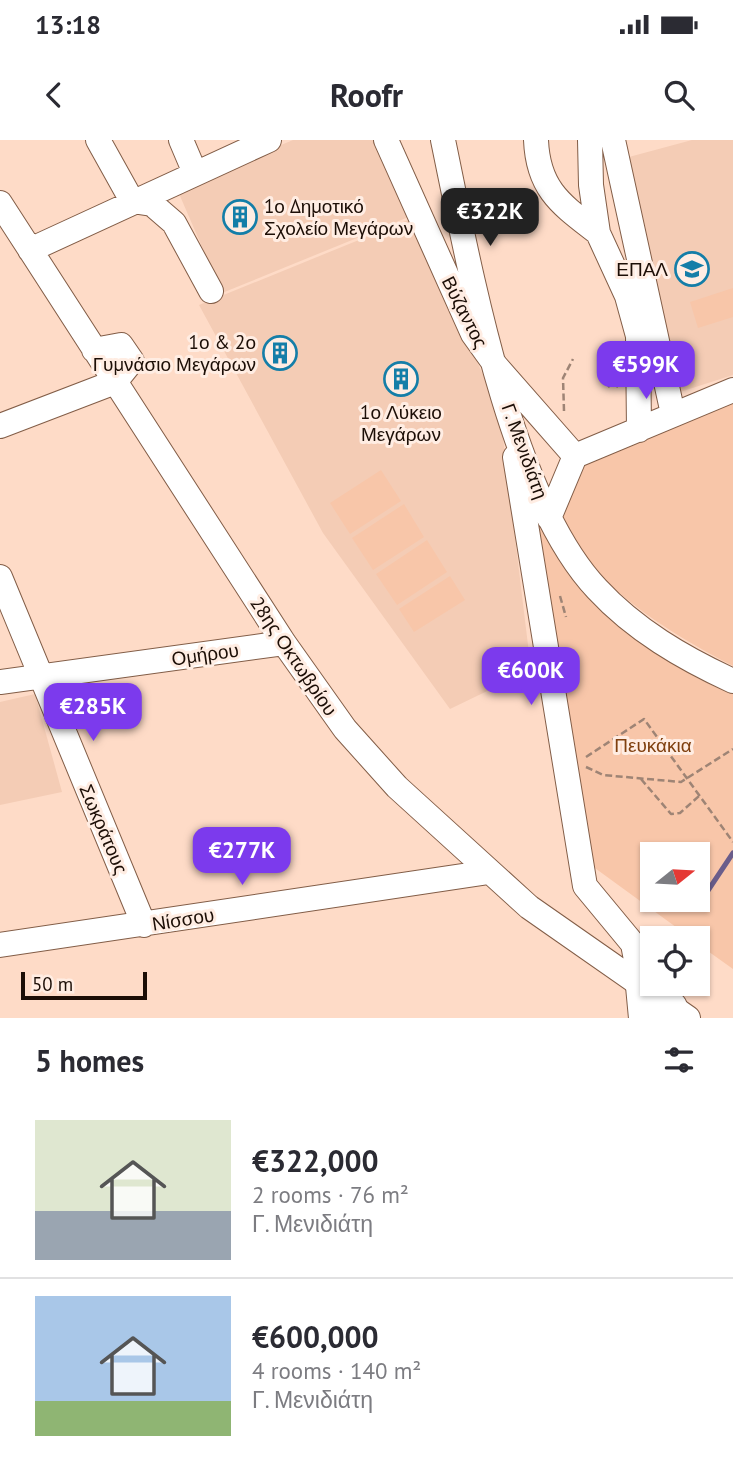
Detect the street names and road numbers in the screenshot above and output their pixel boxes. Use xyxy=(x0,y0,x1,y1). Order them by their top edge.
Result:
street label: Βύζαντος xyxy=(437,272,493,352)
street label: Γ. Μενιδιάτη xyxy=(497,400,553,502)
street label: 28ης Οκτωβρίου xyxy=(245,592,343,720)
street label: Ομήρου xyxy=(170,637,240,671)
street label: Σωκράτους xyxy=(74,780,134,878)
street label: Νίσσου xyxy=(150,902,216,936)

